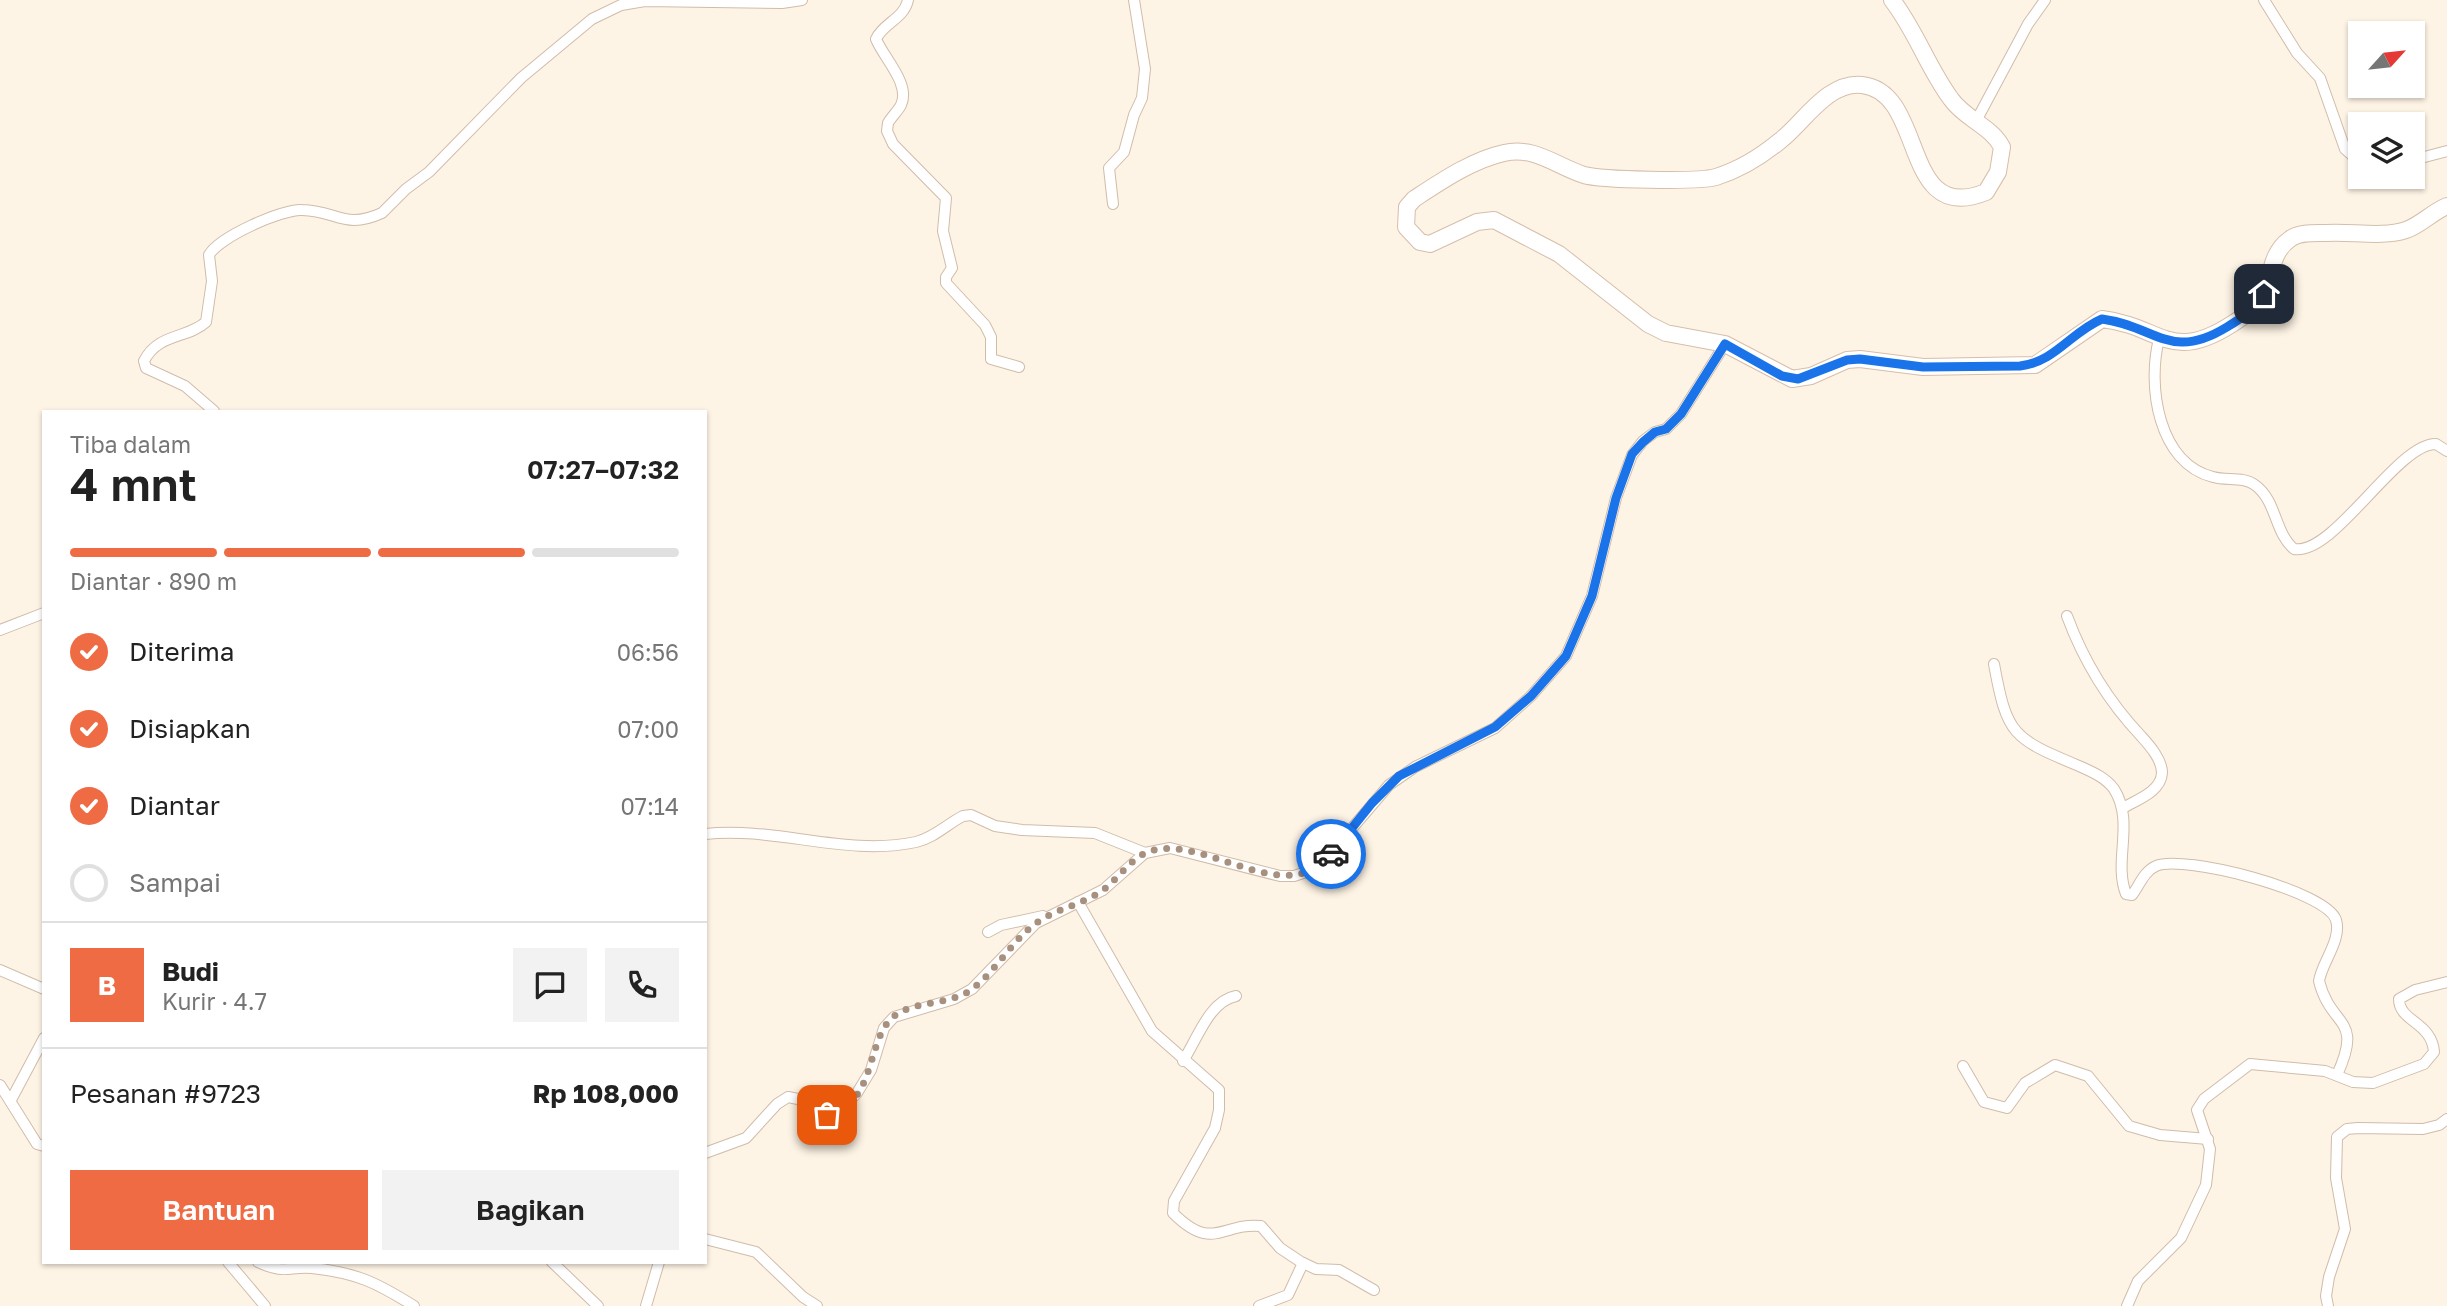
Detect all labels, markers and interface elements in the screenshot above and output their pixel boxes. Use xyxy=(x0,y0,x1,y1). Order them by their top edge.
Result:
north arrow xyxy=(2348,21,2426,98)
map controls xyxy=(2348,21,2425,189)
button: layers xyxy=(2348,112,2425,189)
pin xyxy=(2234,264,2294,324)
icon: home xyxy=(2245,275,2283,313)
text: Tiba dalam xyxy=(70,430,191,458)
text: 07:27–07:32 xyxy=(527,454,679,485)
text: 4 mnt xyxy=(70,456,197,511)
text: Diantar · 890 m xyxy=(70,567,237,595)
icon: check xyxy=(70,633,108,671)
text: Diterima xyxy=(129,636,234,667)
text: 06:56 xyxy=(617,638,679,666)
icon: check xyxy=(70,710,108,748)
text: Disiapkan xyxy=(129,713,251,744)
text: 07:00 xyxy=(617,715,679,743)
icon: check xyxy=(70,787,108,825)
text: Diantar xyxy=(129,790,220,821)
text: 07:14 xyxy=(620,792,679,820)
courier xyxy=(1296,819,1366,889)
icon: car xyxy=(1312,835,1350,873)
text: Sampai xyxy=(129,867,221,898)
button: chat xyxy=(513,948,587,1022)
button: phone xyxy=(605,948,679,1022)
text: Budi xyxy=(162,956,219,987)
text: B xyxy=(98,970,116,1001)
text: Kurir · 4.7 xyxy=(162,987,267,1015)
text: Pesanan #9723 xyxy=(70,1078,261,1109)
text: Rp 108,000 xyxy=(532,1078,679,1109)
pin xyxy=(797,1085,857,1145)
icon: bag xyxy=(808,1096,846,1134)
button: Bantuan xyxy=(70,1170,368,1250)
button: Bagikan xyxy=(382,1170,679,1250)

